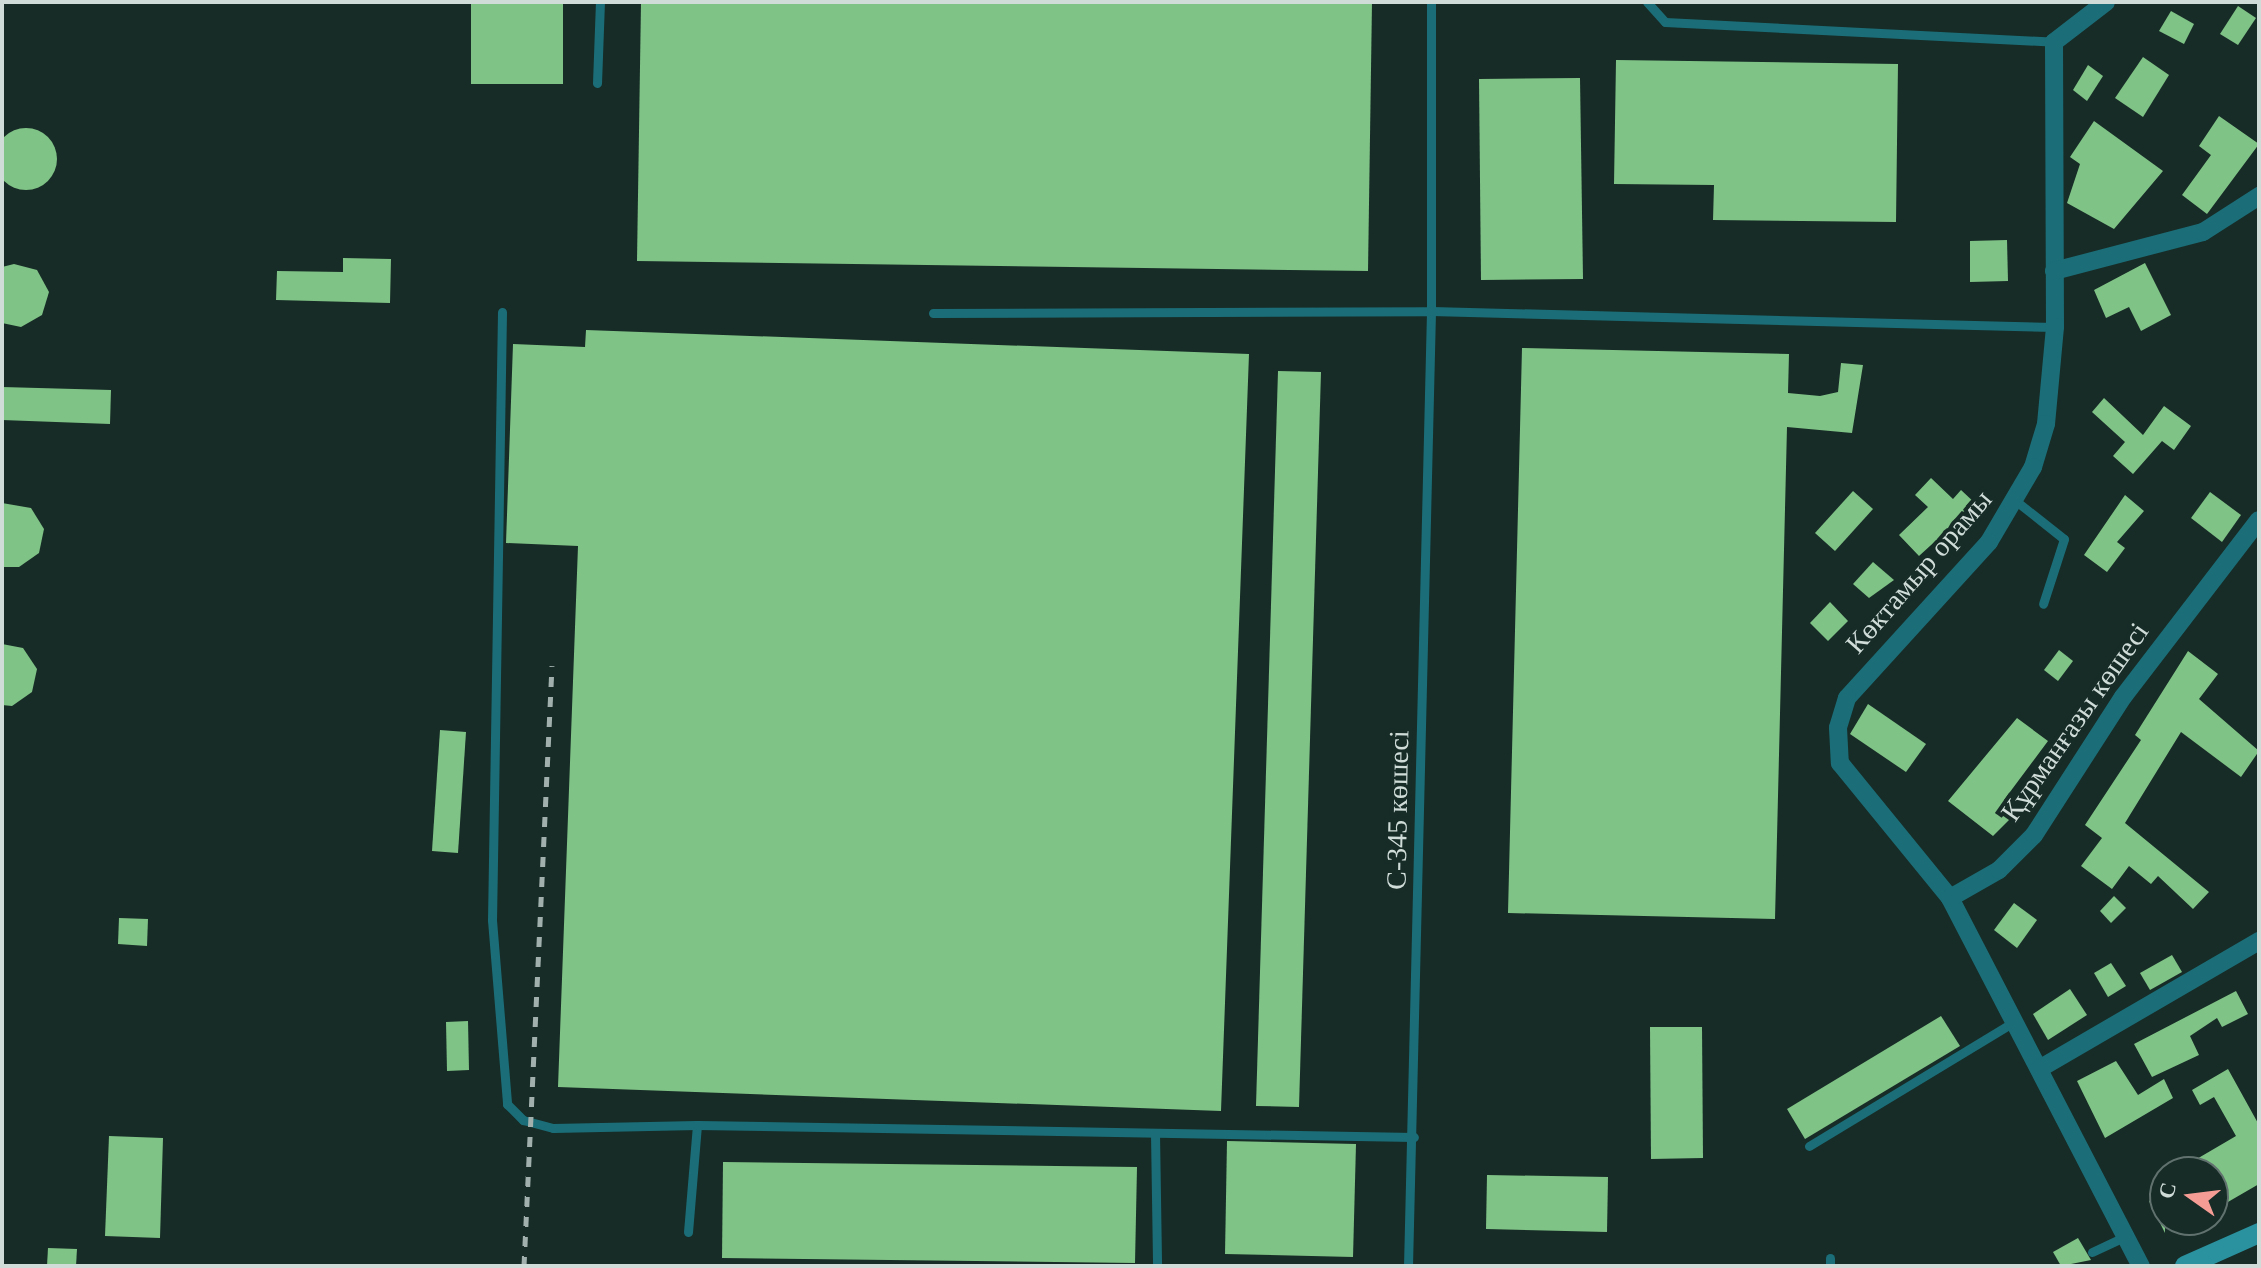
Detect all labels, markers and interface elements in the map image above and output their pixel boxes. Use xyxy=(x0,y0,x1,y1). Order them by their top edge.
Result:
street label: Көктамыр орамы xyxy=(1839,483,1999,661)
street label: Құрманғазы көшесі xyxy=(1994,616,2156,828)
street label: С-345 көшесі xyxy=(1380,730,1416,890)
north arrow xyxy=(2149,1156,2229,1236)
text: С xyxy=(2153,1180,2181,1201)

